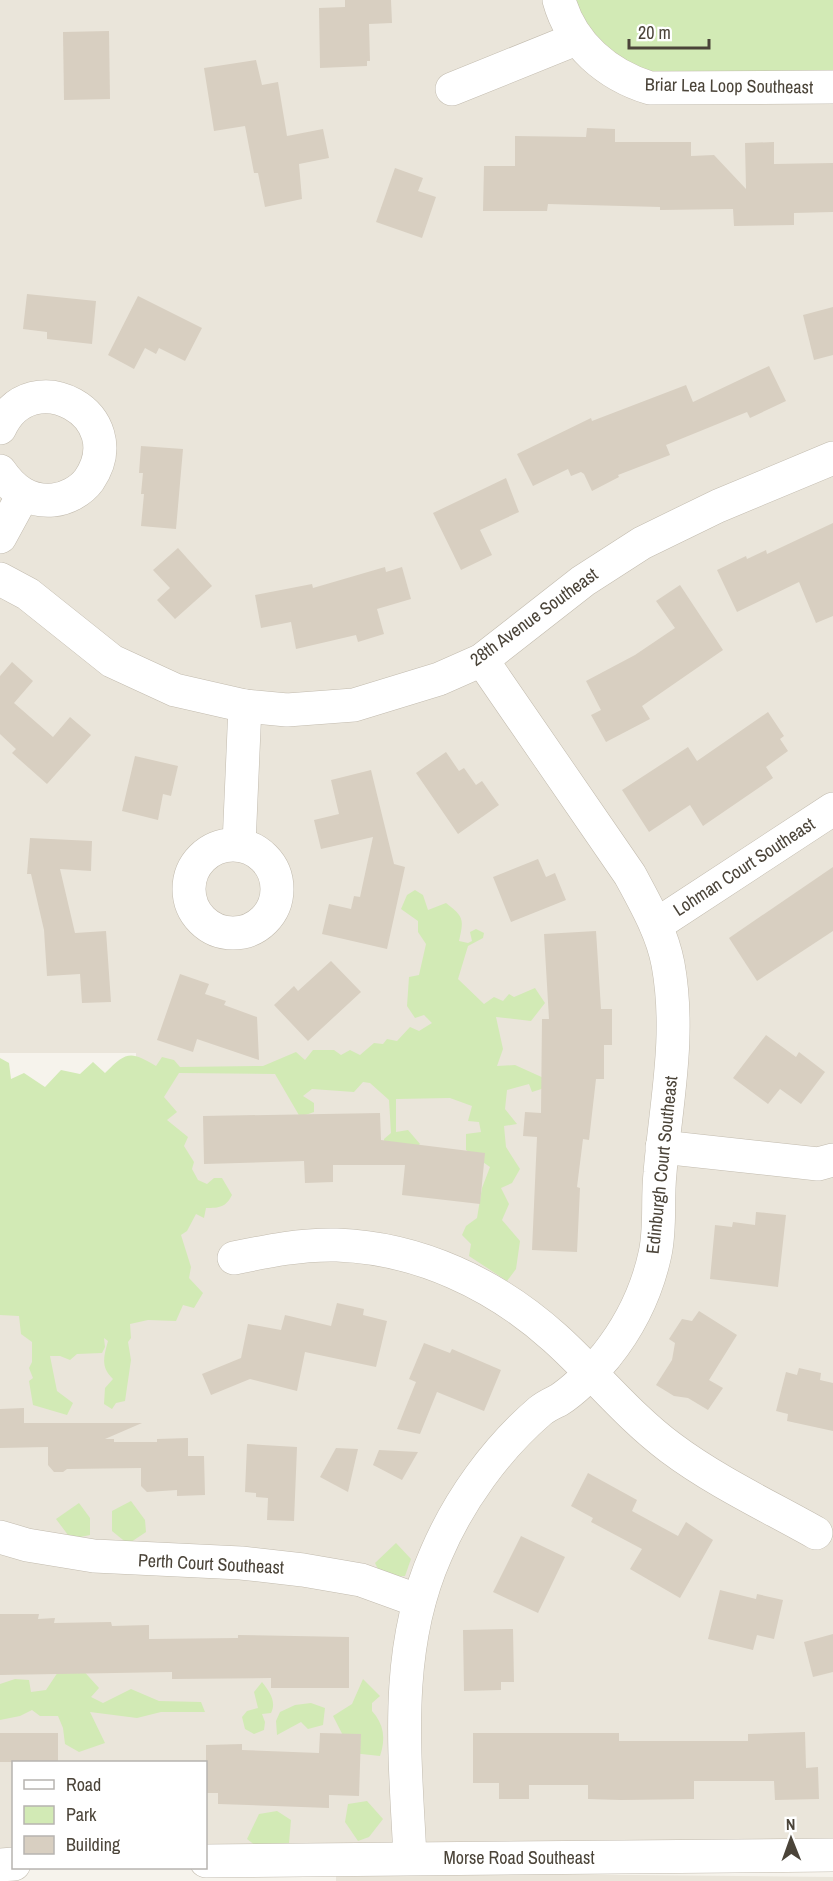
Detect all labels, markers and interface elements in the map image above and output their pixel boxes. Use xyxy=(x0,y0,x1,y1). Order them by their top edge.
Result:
scale bar xyxy=(629,12,708,50)
text: 20 m xyxy=(638,20,671,45)
street label: Briar Lea Loop Southeast xyxy=(645,72,813,99)
street label: 28th Avenue Southeast xyxy=(465,562,603,671)
street label: Lohman Court Southeast xyxy=(668,811,819,922)
street label: Edinburgh Court Southeast xyxy=(640,1075,683,1255)
street label: Perth Court Southeast xyxy=(137,1547,285,1580)
legend xyxy=(12,1761,207,1869)
text: Road xyxy=(66,1772,101,1797)
text: Park xyxy=(66,1802,97,1827)
north arrow xyxy=(761,1809,821,1869)
text: N xyxy=(786,1813,796,1835)
text: Building xyxy=(66,1832,121,1857)
street label: Morse Road Southeast xyxy=(444,1845,594,1870)

